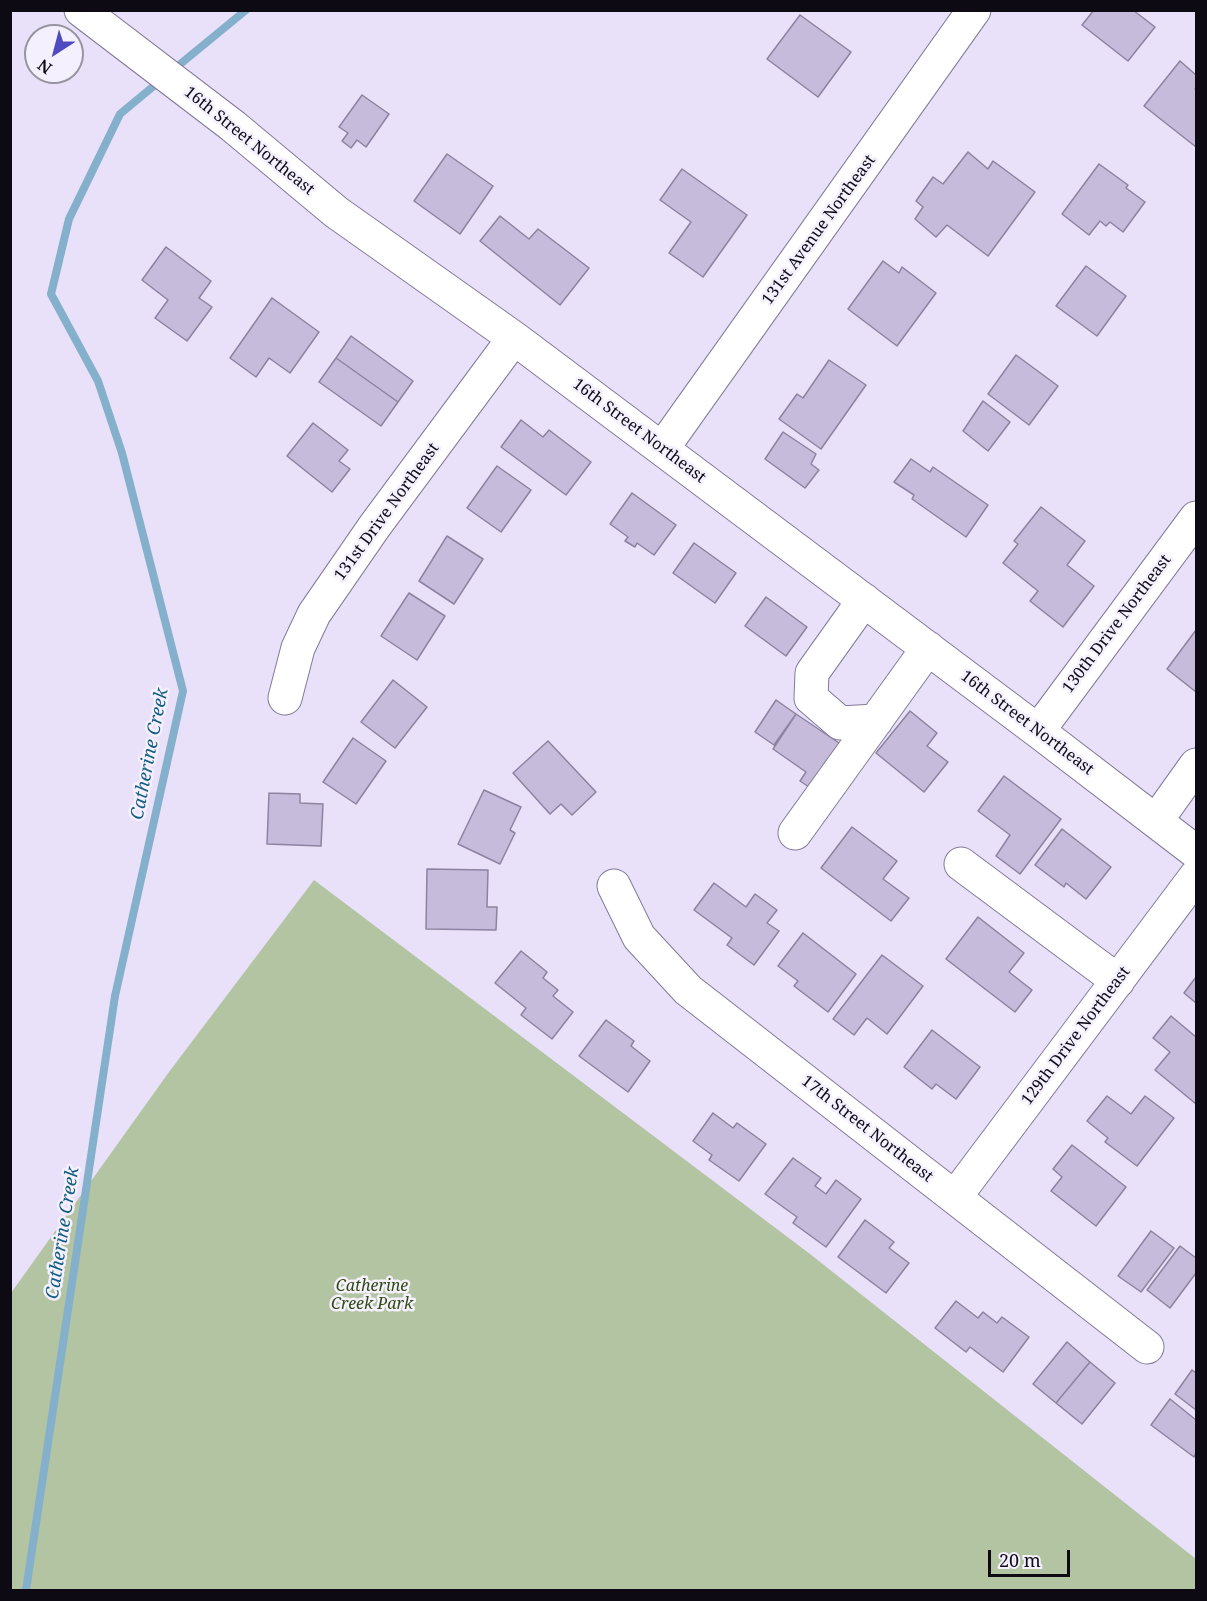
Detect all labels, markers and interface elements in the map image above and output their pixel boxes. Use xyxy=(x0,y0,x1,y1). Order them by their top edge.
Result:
north arrow xyxy=(24,24,84,84)
text: N xyxy=(33,54,56,80)
street label: 16th Street Northeast xyxy=(180,83,318,199)
street label: 131st Avenue Northeast xyxy=(758,151,880,309)
street label: 16th Street Northeast xyxy=(569,375,709,487)
street label: 131st Drive Northeast xyxy=(331,439,443,585)
street label: 130th Drive Northeast xyxy=(1059,551,1175,697)
street label: 16th Street Northeast xyxy=(957,667,1097,779)
water label: Catherine Creek xyxy=(127,686,173,822)
street label: 129th Drive Northeast xyxy=(1018,963,1134,1109)
street label: 17th Street Northeast xyxy=(797,1072,937,1186)
water label: Catherine Creek xyxy=(42,1165,84,1301)
park label: Catherine Creek Park xyxy=(331,1276,413,1314)
scale bar xyxy=(991,1538,1074,1576)
text: 20 m xyxy=(999,1548,1041,1572)

